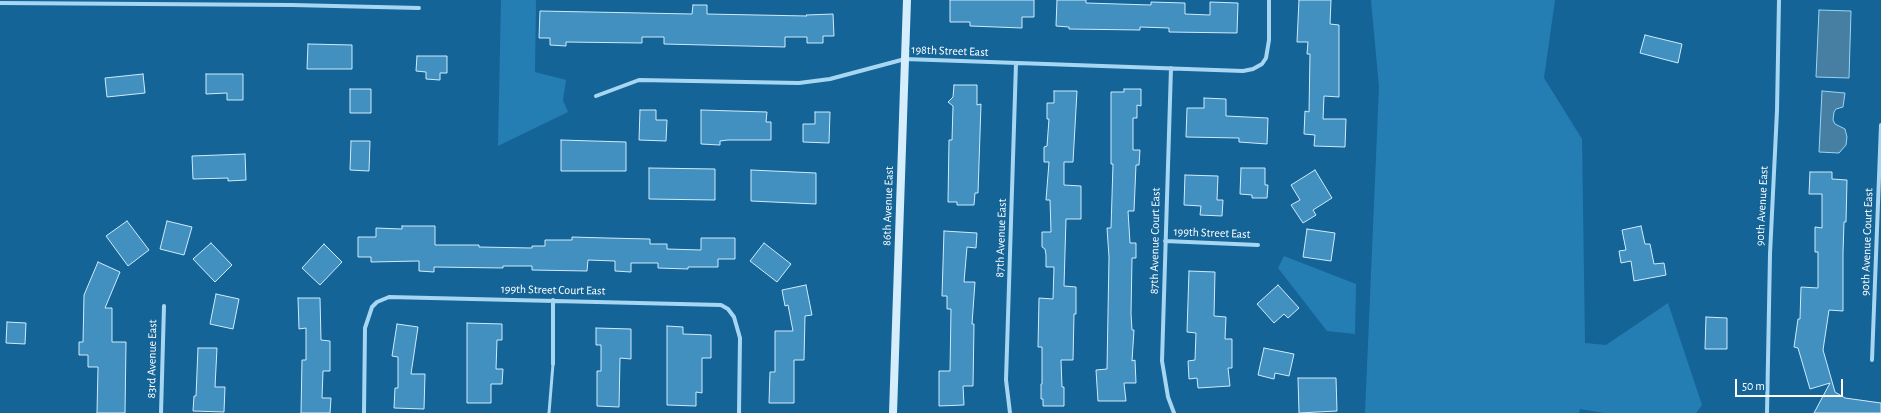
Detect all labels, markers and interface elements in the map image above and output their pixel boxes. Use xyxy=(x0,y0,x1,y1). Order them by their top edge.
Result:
street label: 198th Street East xyxy=(911,42,989,60)
street label: 86th Avenue East xyxy=(879,166,897,246)
street label: 90th Avenue East xyxy=(1753,166,1771,246)
street label: 87th Avenue Court East xyxy=(1147,188,1163,294)
street label: 90th Avenue Court East xyxy=(1858,188,1876,296)
street label: 87th Avenue East xyxy=(992,198,1010,278)
street label: 199th Street East xyxy=(1173,224,1251,242)
street label: 199th Street Court East xyxy=(501,282,605,298)
street label: 83rd Avenue East xyxy=(144,319,160,399)
scale bar xyxy=(1737,371,1845,397)
text: 50 m xyxy=(1742,380,1765,392)

